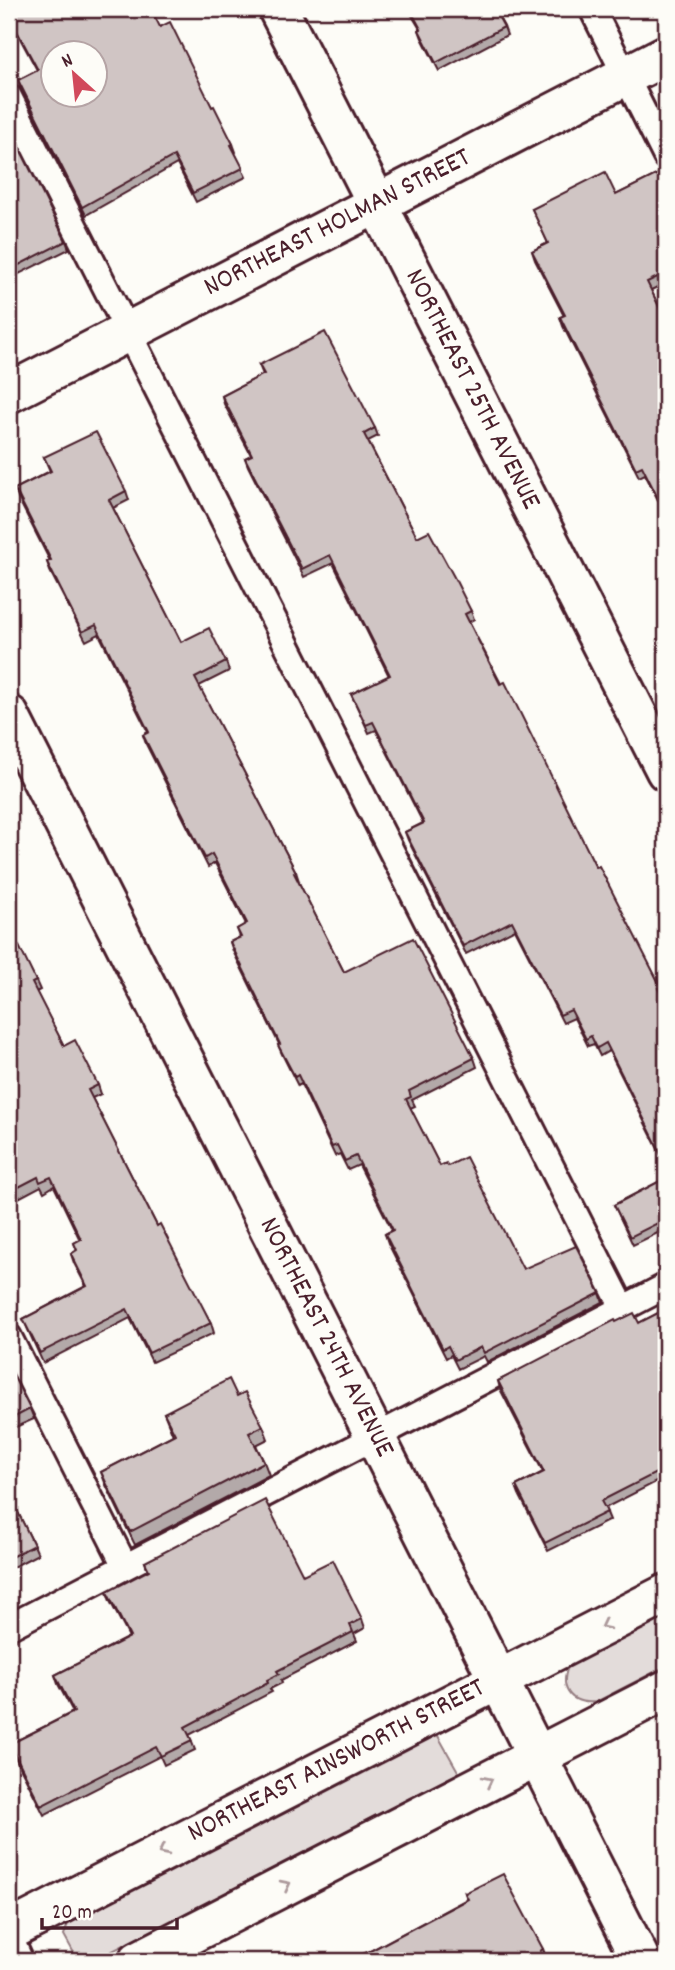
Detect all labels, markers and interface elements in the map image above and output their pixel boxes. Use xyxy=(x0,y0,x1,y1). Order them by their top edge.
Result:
north arrow xyxy=(38,38,108,108)
text: N xyxy=(58,48,78,76)
street label: NORTHEAST HOLMAN STREET xyxy=(198,139,478,309)
street label: NORTHEAST 25TH AVENUE xyxy=(393,263,549,518)
street label: NORTHEAST 24TH AVENUE xyxy=(247,1211,403,1465)
one-way arrow xyxy=(600,1616,612,1630)
street label: NORTHEAST AINSWORTH STREET xyxy=(181,1670,493,1854)
one-way arrow xyxy=(481,1775,493,1789)
one-way arrow xyxy=(158,1843,170,1857)
one-way arrow xyxy=(279,1880,291,1893)
scale bar xyxy=(42,1886,177,1930)
text: 20 m xyxy=(52,1899,92,1929)

